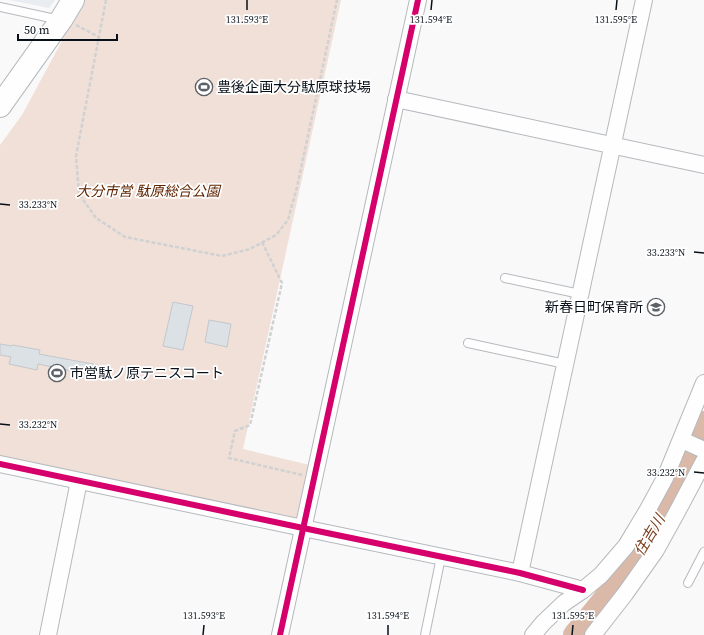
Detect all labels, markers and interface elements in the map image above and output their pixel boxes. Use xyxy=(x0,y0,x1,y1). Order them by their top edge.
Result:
text: 131.593°E xyxy=(226,13,268,26)
text: 131.594°E xyxy=(410,13,452,26)
text: 131.595°E xyxy=(595,13,637,26)
scale bar xyxy=(18,16,117,42)
text: 50 m xyxy=(24,22,50,38)
sports icon: 豊後企画大分駄原球技場 xyxy=(194,77,214,97)
place label: 豊後企画大分駄原球技場 xyxy=(217,77,371,97)
park label: 大分市営 駄原総合公園 xyxy=(76,181,222,201)
text: 33.233°N xyxy=(19,198,57,211)
text: 33.233°N xyxy=(647,246,685,259)
place label: 新春日町保育所 xyxy=(545,297,643,317)
school or university icon: 新春日町保育所 xyxy=(646,297,666,317)
sports icon: 市営駄ノ原テニスコート xyxy=(47,363,67,383)
place label: 市営駄ノ原テニスコート xyxy=(70,363,224,383)
text: 33.232°N xyxy=(19,418,57,431)
text: 33.232°N xyxy=(647,466,685,479)
water label: 住吉川 xyxy=(628,509,671,560)
text: 131.593°E xyxy=(183,609,225,622)
text: 131.594°E xyxy=(367,609,409,622)
text: 131.595°E xyxy=(552,609,594,622)

